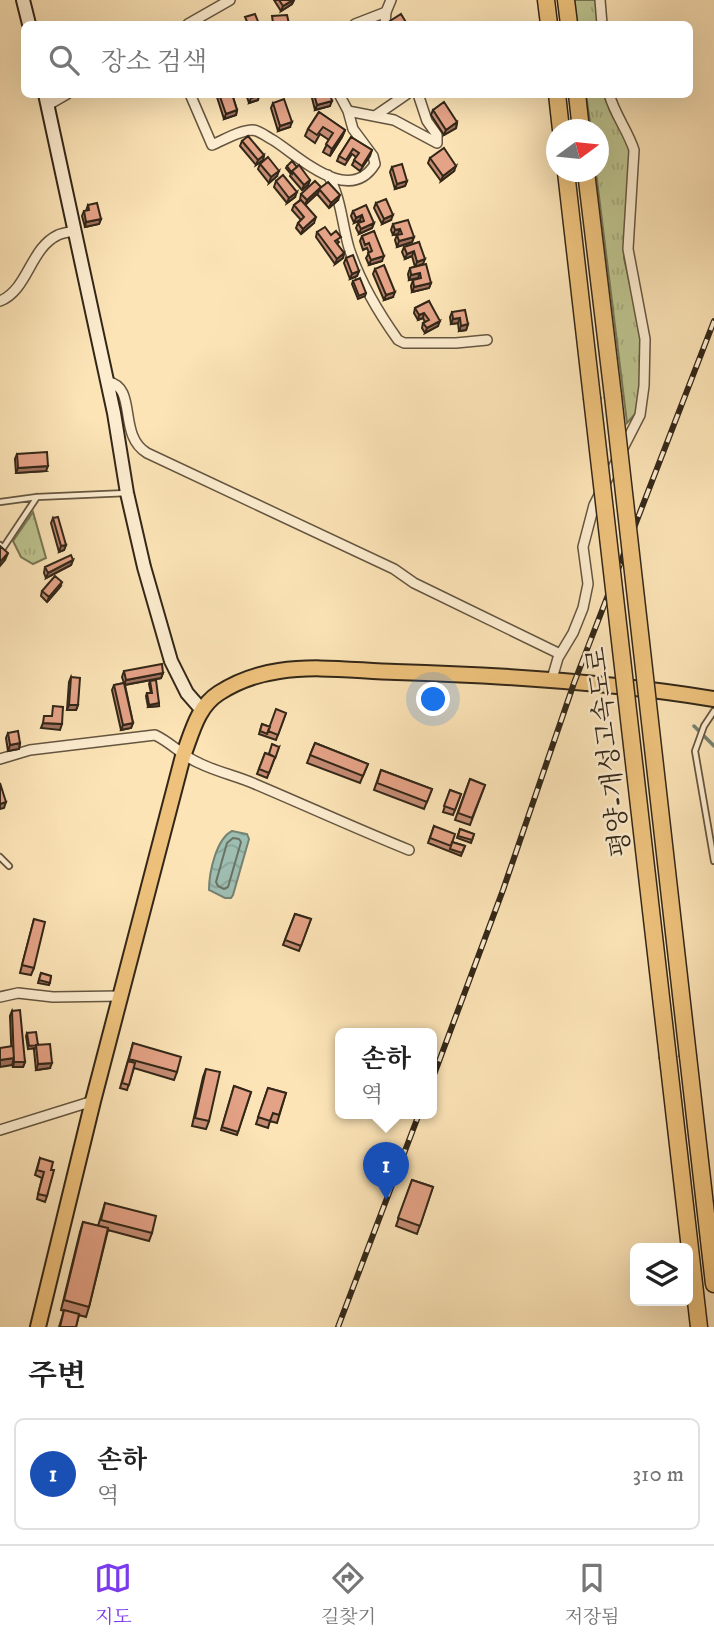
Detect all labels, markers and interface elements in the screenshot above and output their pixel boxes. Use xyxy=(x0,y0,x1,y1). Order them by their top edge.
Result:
search box xyxy=(21,21,693,98)
icon: search xyxy=(45,41,83,79)
text: 장소 검색 xyxy=(101,46,207,79)
north arrow xyxy=(546,119,609,182)
street label: 평양-개성고속도로 xyxy=(580,645,639,859)
your location xyxy=(416,682,450,716)
popup xyxy=(335,1028,437,1119)
text: 손하 xyxy=(361,1043,411,1076)
text: 역 xyxy=(361,1081,383,1110)
pin: 1 xyxy=(363,1142,409,1200)
map controls xyxy=(630,1243,693,1306)
button: layers xyxy=(630,1243,693,1306)
text: 주변 xyxy=(28,1358,86,1395)
text: 손하 xyxy=(97,1444,147,1477)
text: 1 xyxy=(49,1460,57,1489)
text: 310 m xyxy=(632,1460,684,1489)
text: 역 xyxy=(97,1482,119,1511)
tab: 지도 xyxy=(94,1559,132,1629)
tab: 길찾기 xyxy=(321,1559,376,1629)
tab: 저장됨 xyxy=(565,1559,620,1629)

